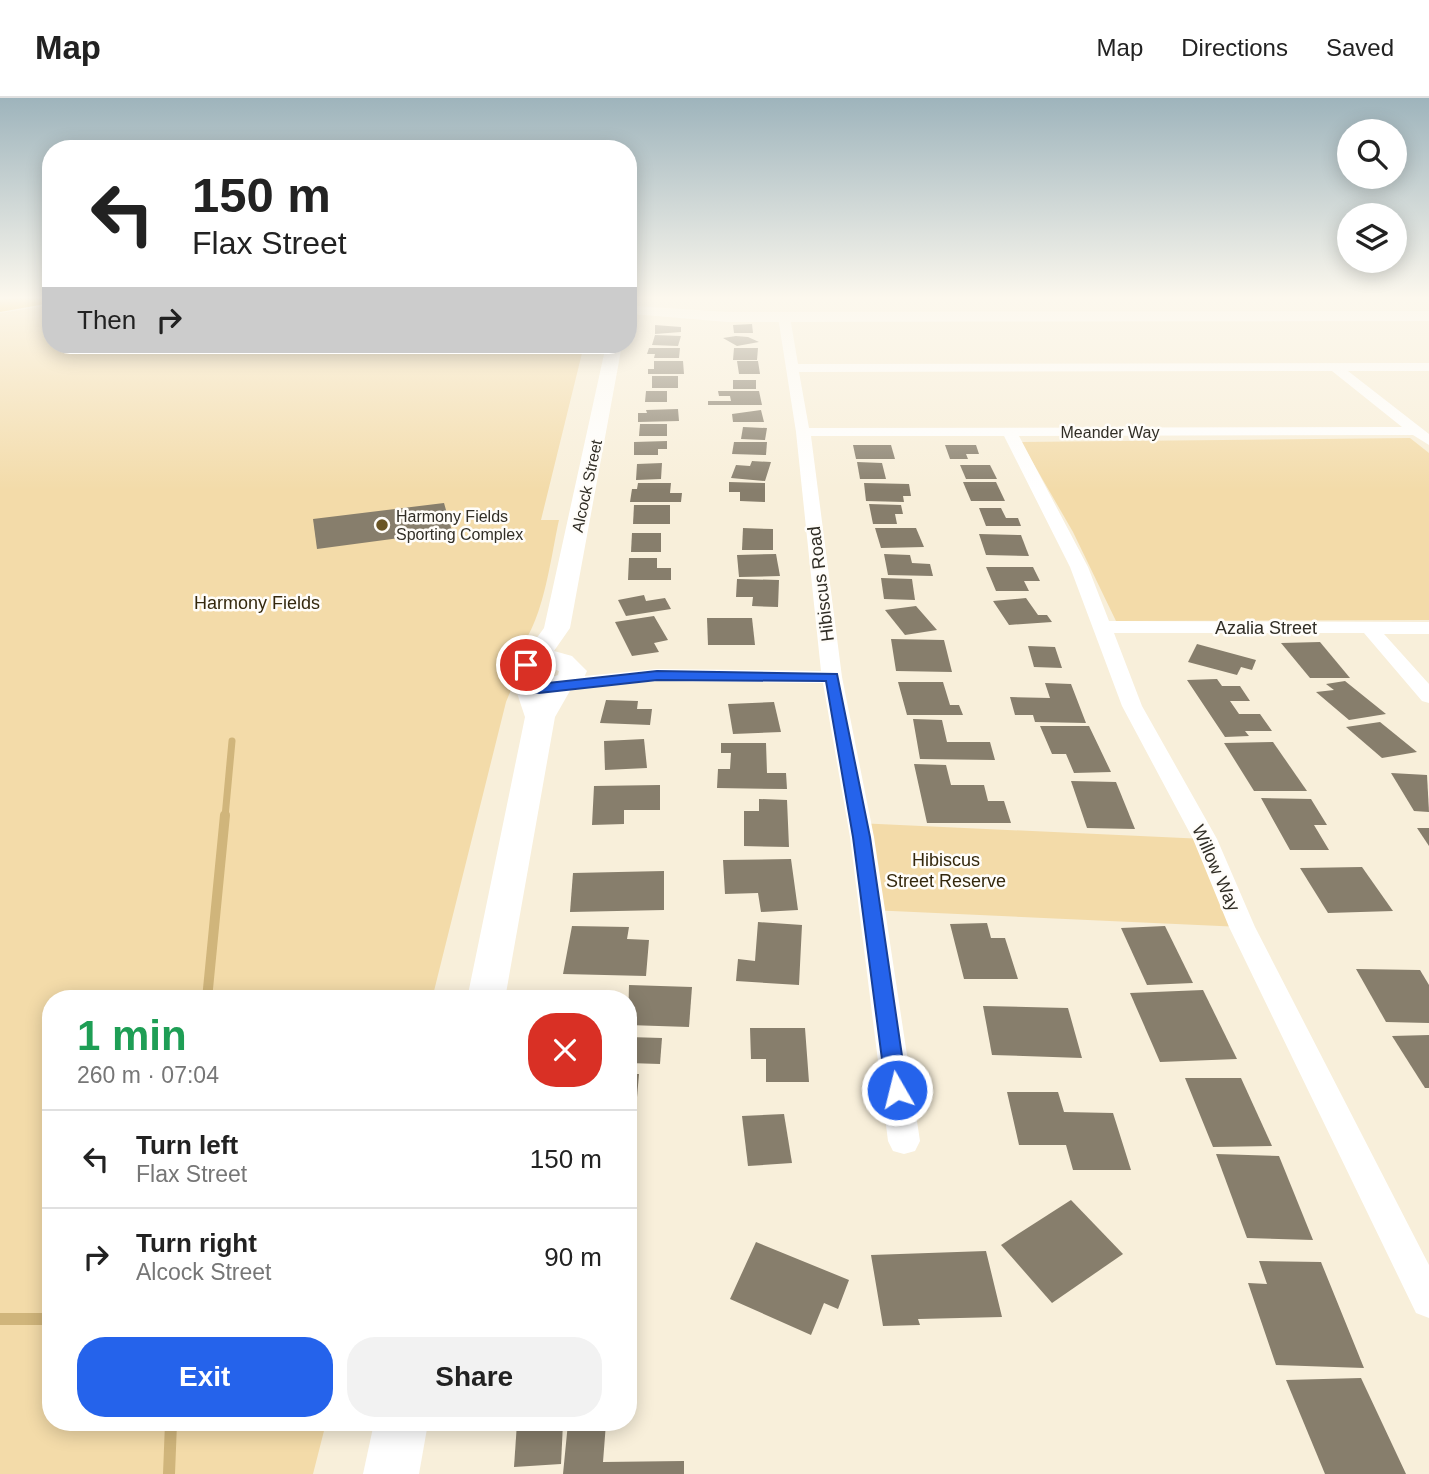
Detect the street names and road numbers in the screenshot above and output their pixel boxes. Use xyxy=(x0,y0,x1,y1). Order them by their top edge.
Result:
street label: Meander Way xyxy=(1061,424,1160,441)
street label: Alcock Street xyxy=(569,438,605,534)
street label: Hibiscus Road xyxy=(804,525,838,643)
street label: Azalia Street xyxy=(1215,618,1317,638)
street label: Willow Way xyxy=(1188,822,1244,914)

